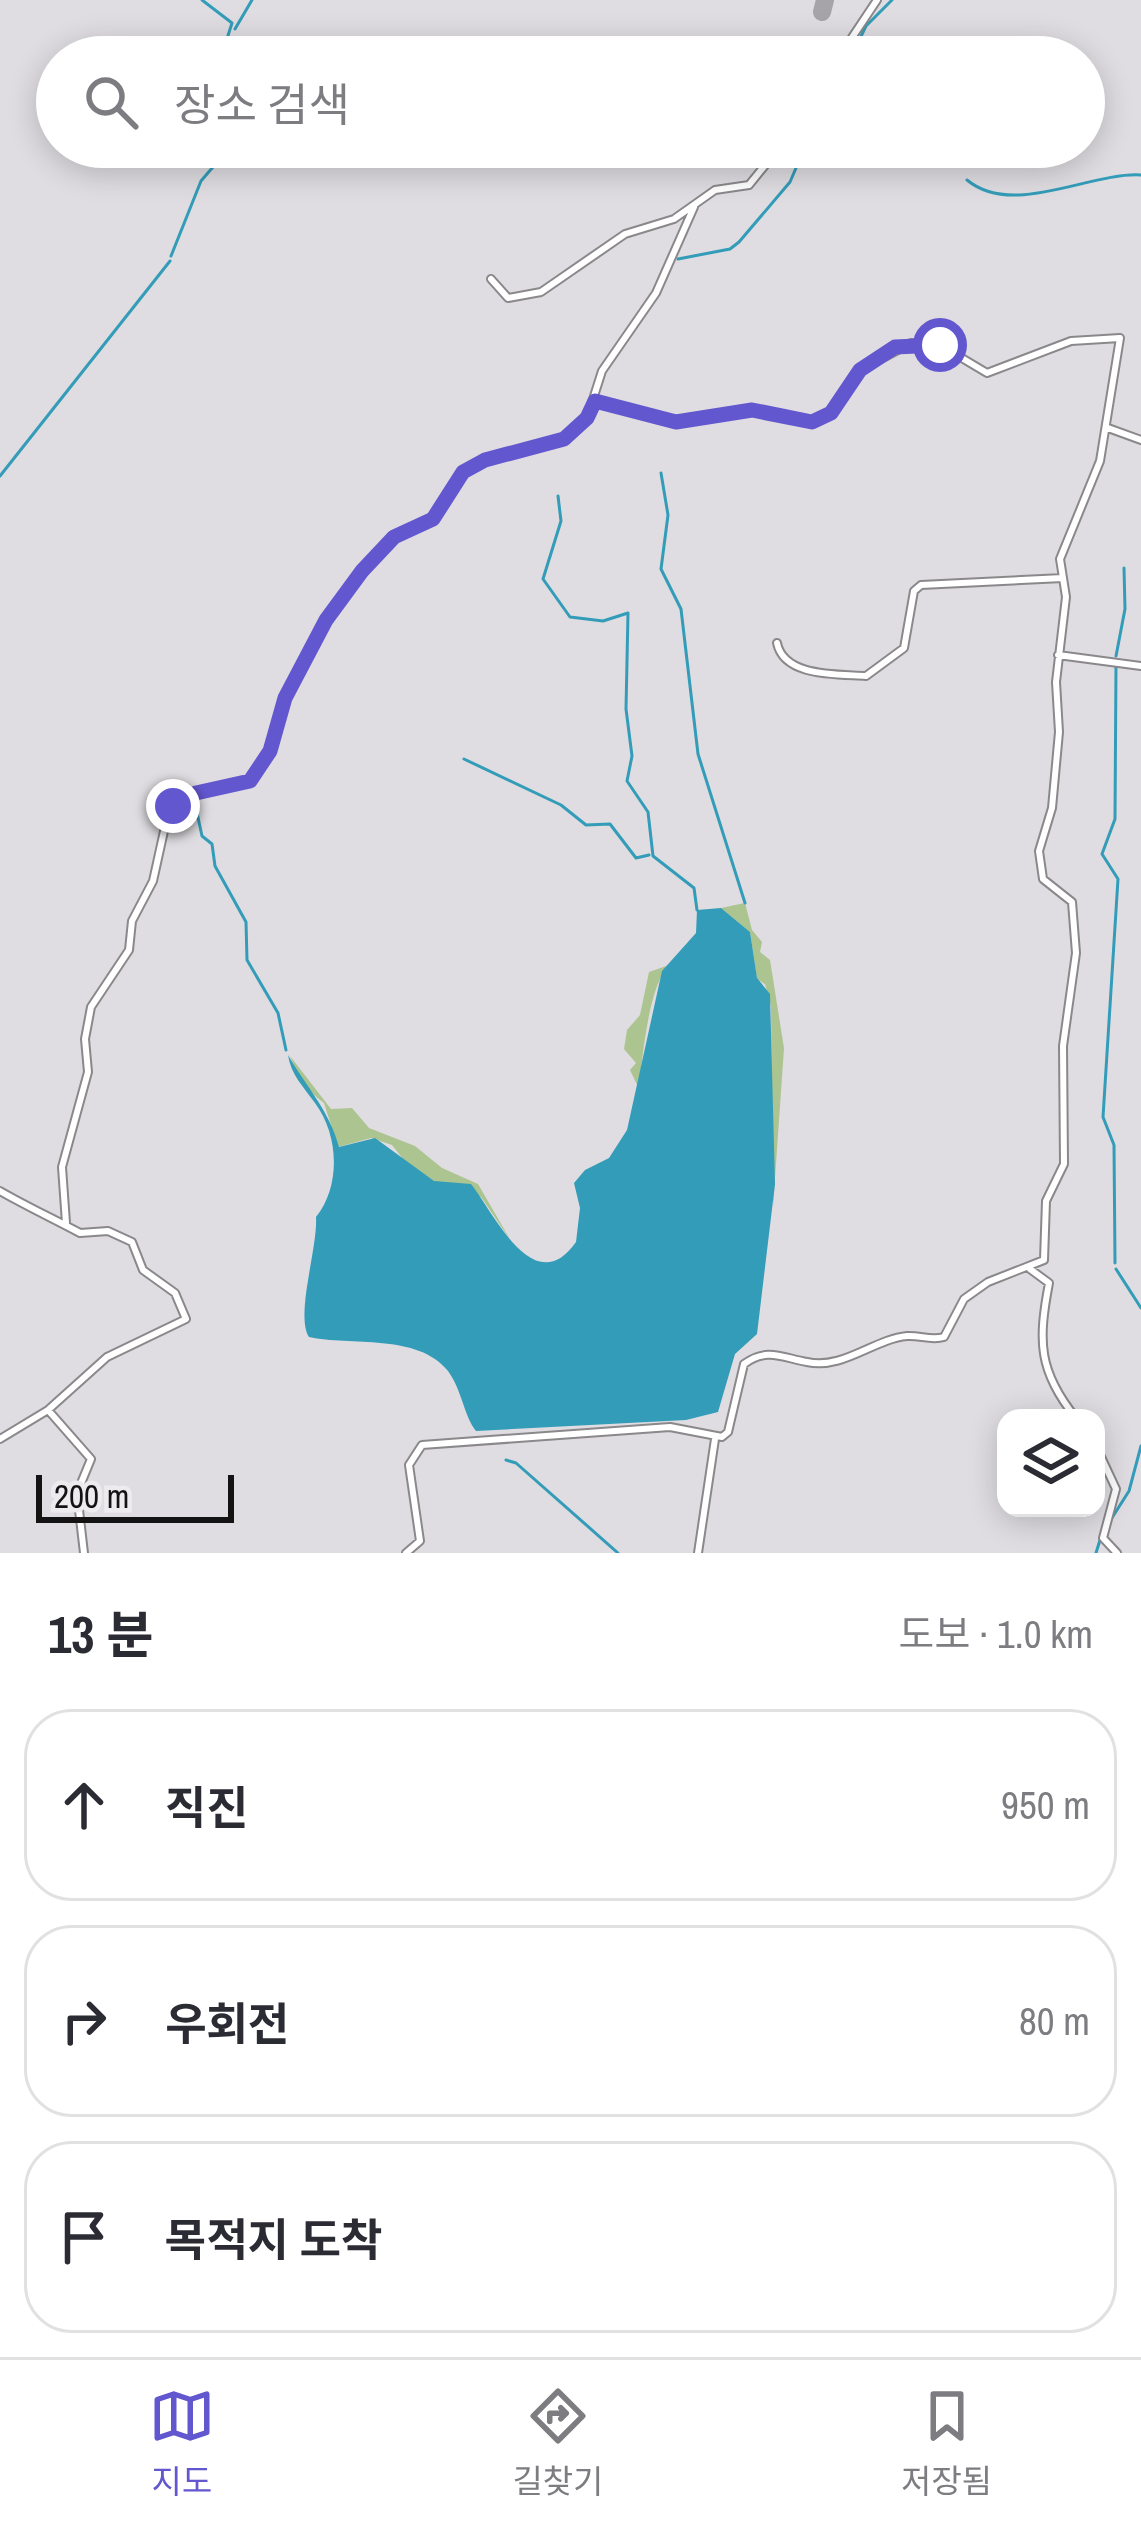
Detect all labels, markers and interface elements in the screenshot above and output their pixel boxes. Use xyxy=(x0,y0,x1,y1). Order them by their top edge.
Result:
search box xyxy=(36,36,1105,168)
icon: search xyxy=(78,69,144,135)
text: 장소 검색 xyxy=(174,74,350,135)
route start xyxy=(913,318,967,372)
route end xyxy=(146,779,200,833)
map controls xyxy=(997,1409,1105,1517)
button: layers xyxy=(997,1409,1105,1517)
scale bar xyxy=(36,1469,234,1522)
text: 200 m xyxy=(54,1474,129,1518)
text: 13 분 xyxy=(48,1600,153,1669)
text: 도보 · 1.0 km xyxy=(899,1608,1093,1660)
icon: ahead xyxy=(51,1772,117,1838)
text: 직진 xyxy=(165,1777,248,1838)
text: 950 m xyxy=(1001,1779,1090,1831)
icon: right xyxy=(51,1988,117,2054)
text: 우회전 xyxy=(165,1993,289,2054)
text: 80 m xyxy=(1019,1995,1090,2047)
icon: arrive xyxy=(51,2204,117,2270)
text: 목적지 도착 xyxy=(165,2209,382,2270)
tab: 지도 xyxy=(149,2383,215,2503)
tab: 길찾기 xyxy=(512,2383,603,2503)
tab: 저장됨 xyxy=(901,2383,992,2503)

